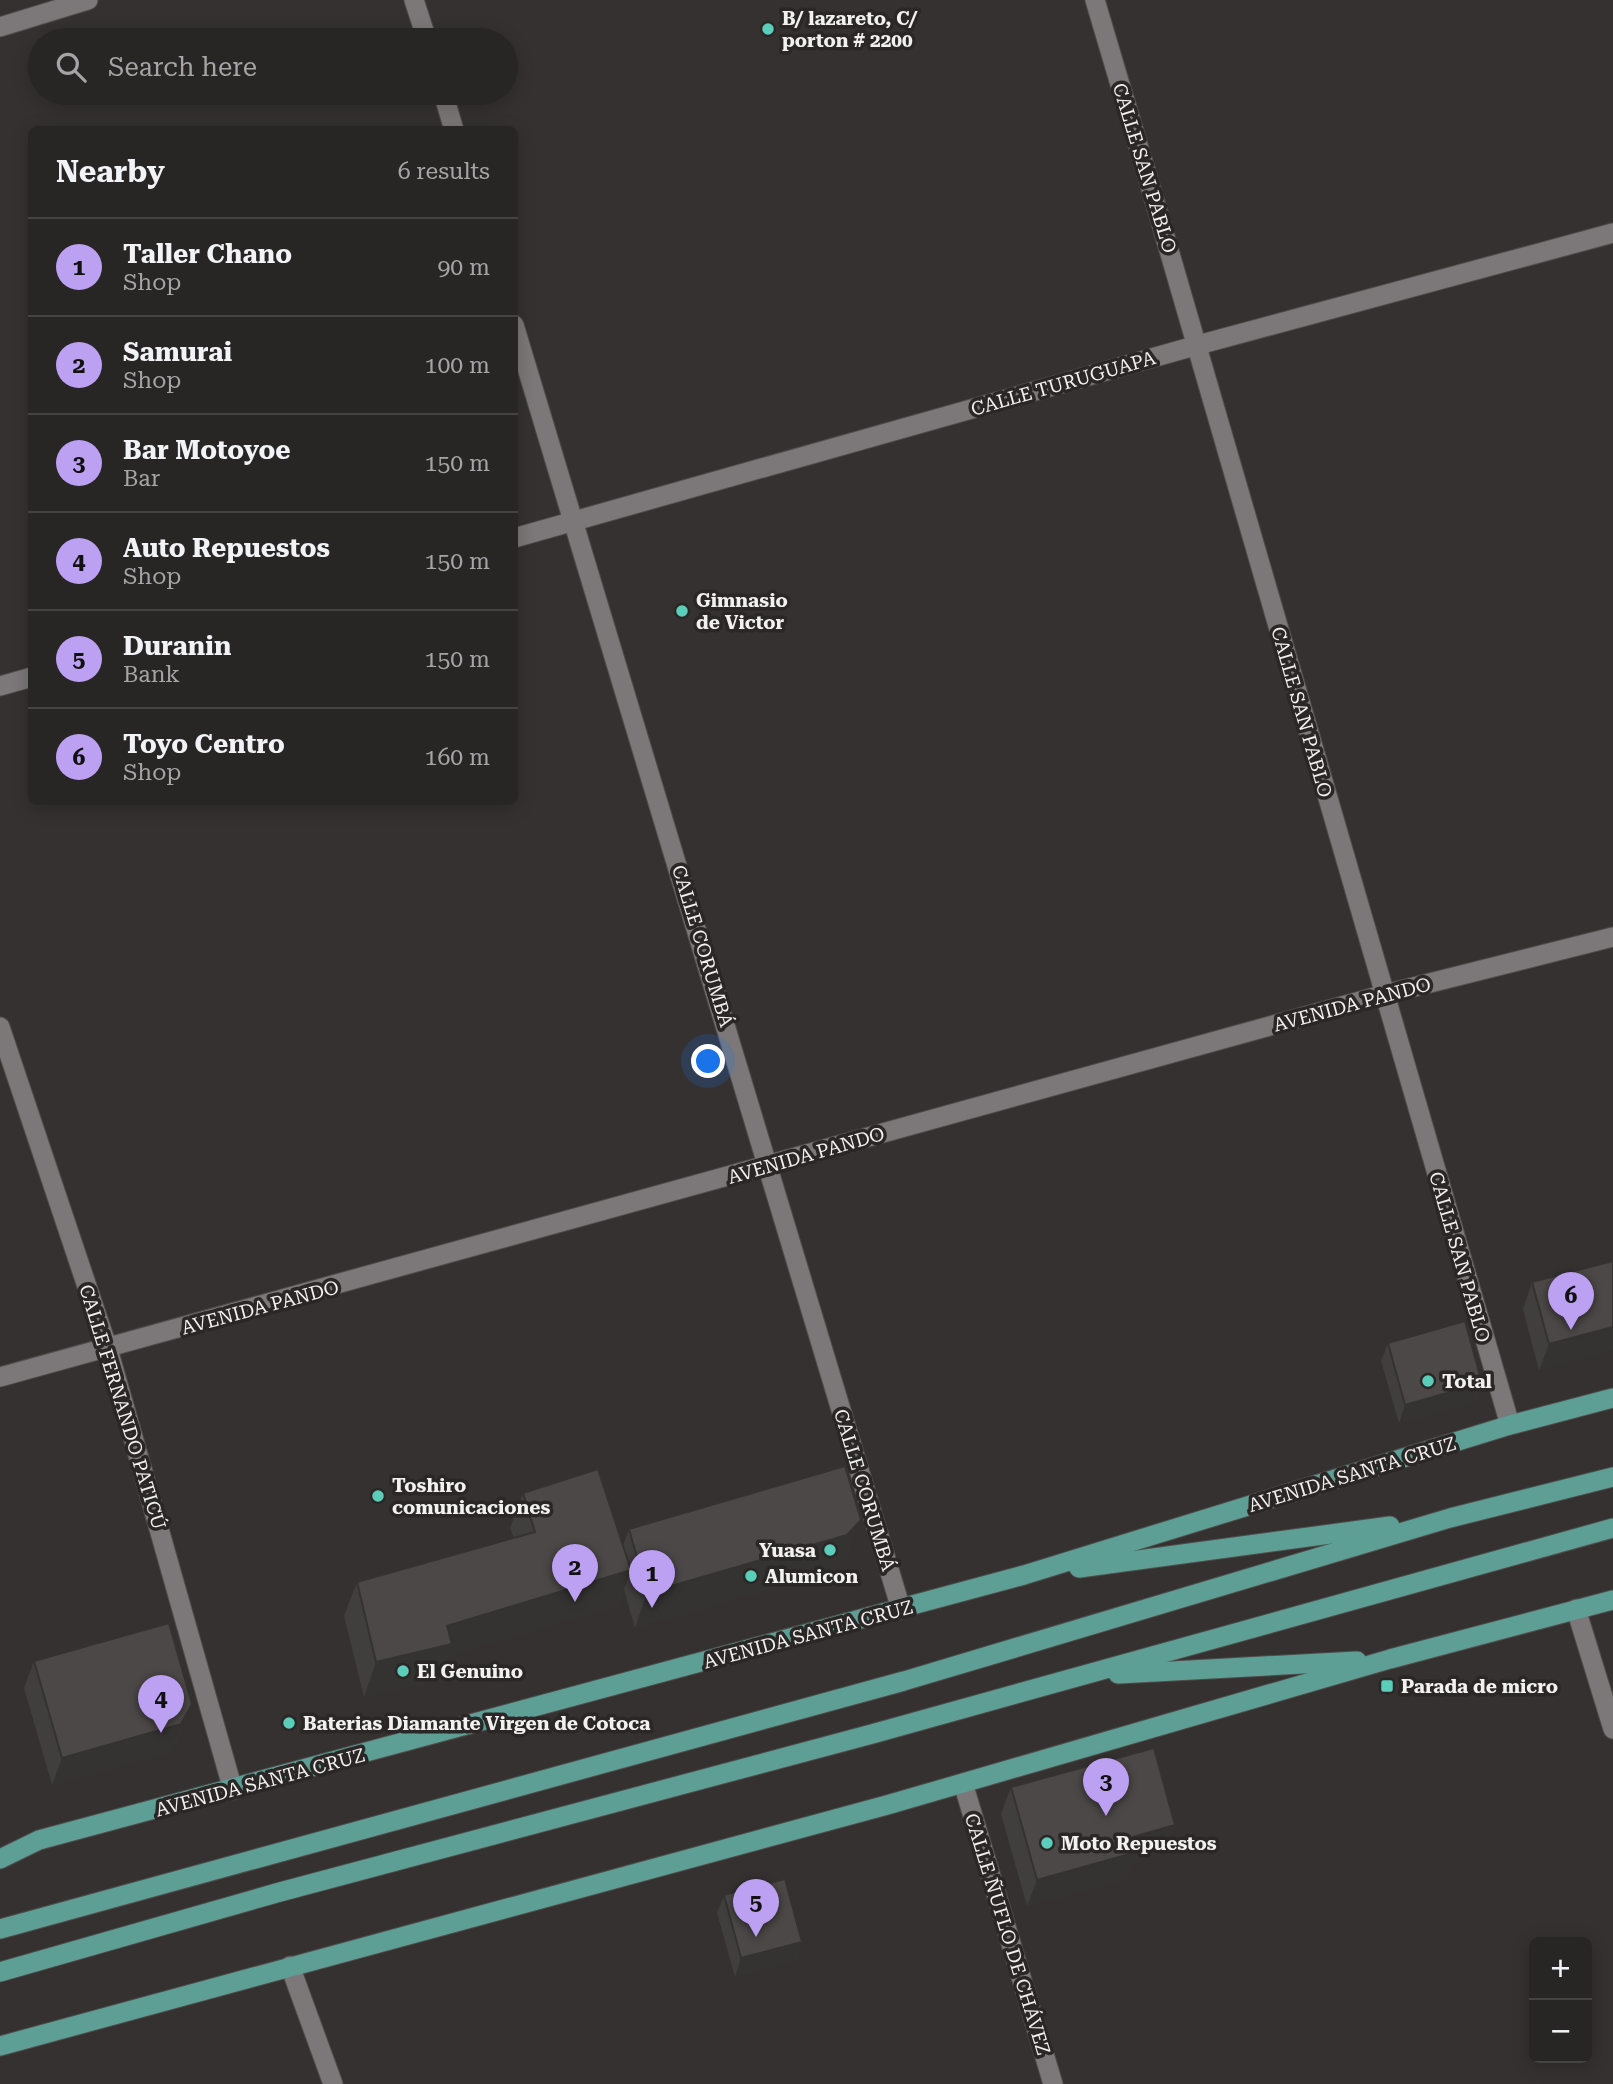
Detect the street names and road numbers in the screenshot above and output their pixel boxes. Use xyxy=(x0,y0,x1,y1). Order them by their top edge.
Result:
street label: CALLE SAN PABLO xyxy=(1108,80,1181,256)
street label: CALLE TURUGUAPA xyxy=(968,346,1159,421)
street label: CALLE SAN PABLO xyxy=(1266,624,1337,800)
street label: CALLE CORUMBÁ xyxy=(667,862,738,1031)
street label: AVENIDA PANDO xyxy=(1271,972,1433,1037)
street label: AVENIDA PANDO xyxy=(725,1122,887,1189)
street label: CALLE SAN PABLO xyxy=(1424,1169,1495,1345)
street label: AVENIDA PANDO xyxy=(179,1275,341,1340)
street label: CALLE FERNANDO PATICÚ xyxy=(74,1282,171,1532)
street label: CALLE CORUMBÁ xyxy=(829,1406,900,1575)
street label: AVENIDA SANTA CRUZ xyxy=(1245,1432,1459,1517)
street label: AVENIDA SANTA CRUZ xyxy=(701,1595,915,1674)
street label: AVENIDA SANTA CRUZ xyxy=(153,1743,367,1822)
street label: CALLE ÑUFLO DE CHÁVEZ xyxy=(960,1811,1055,2058)

